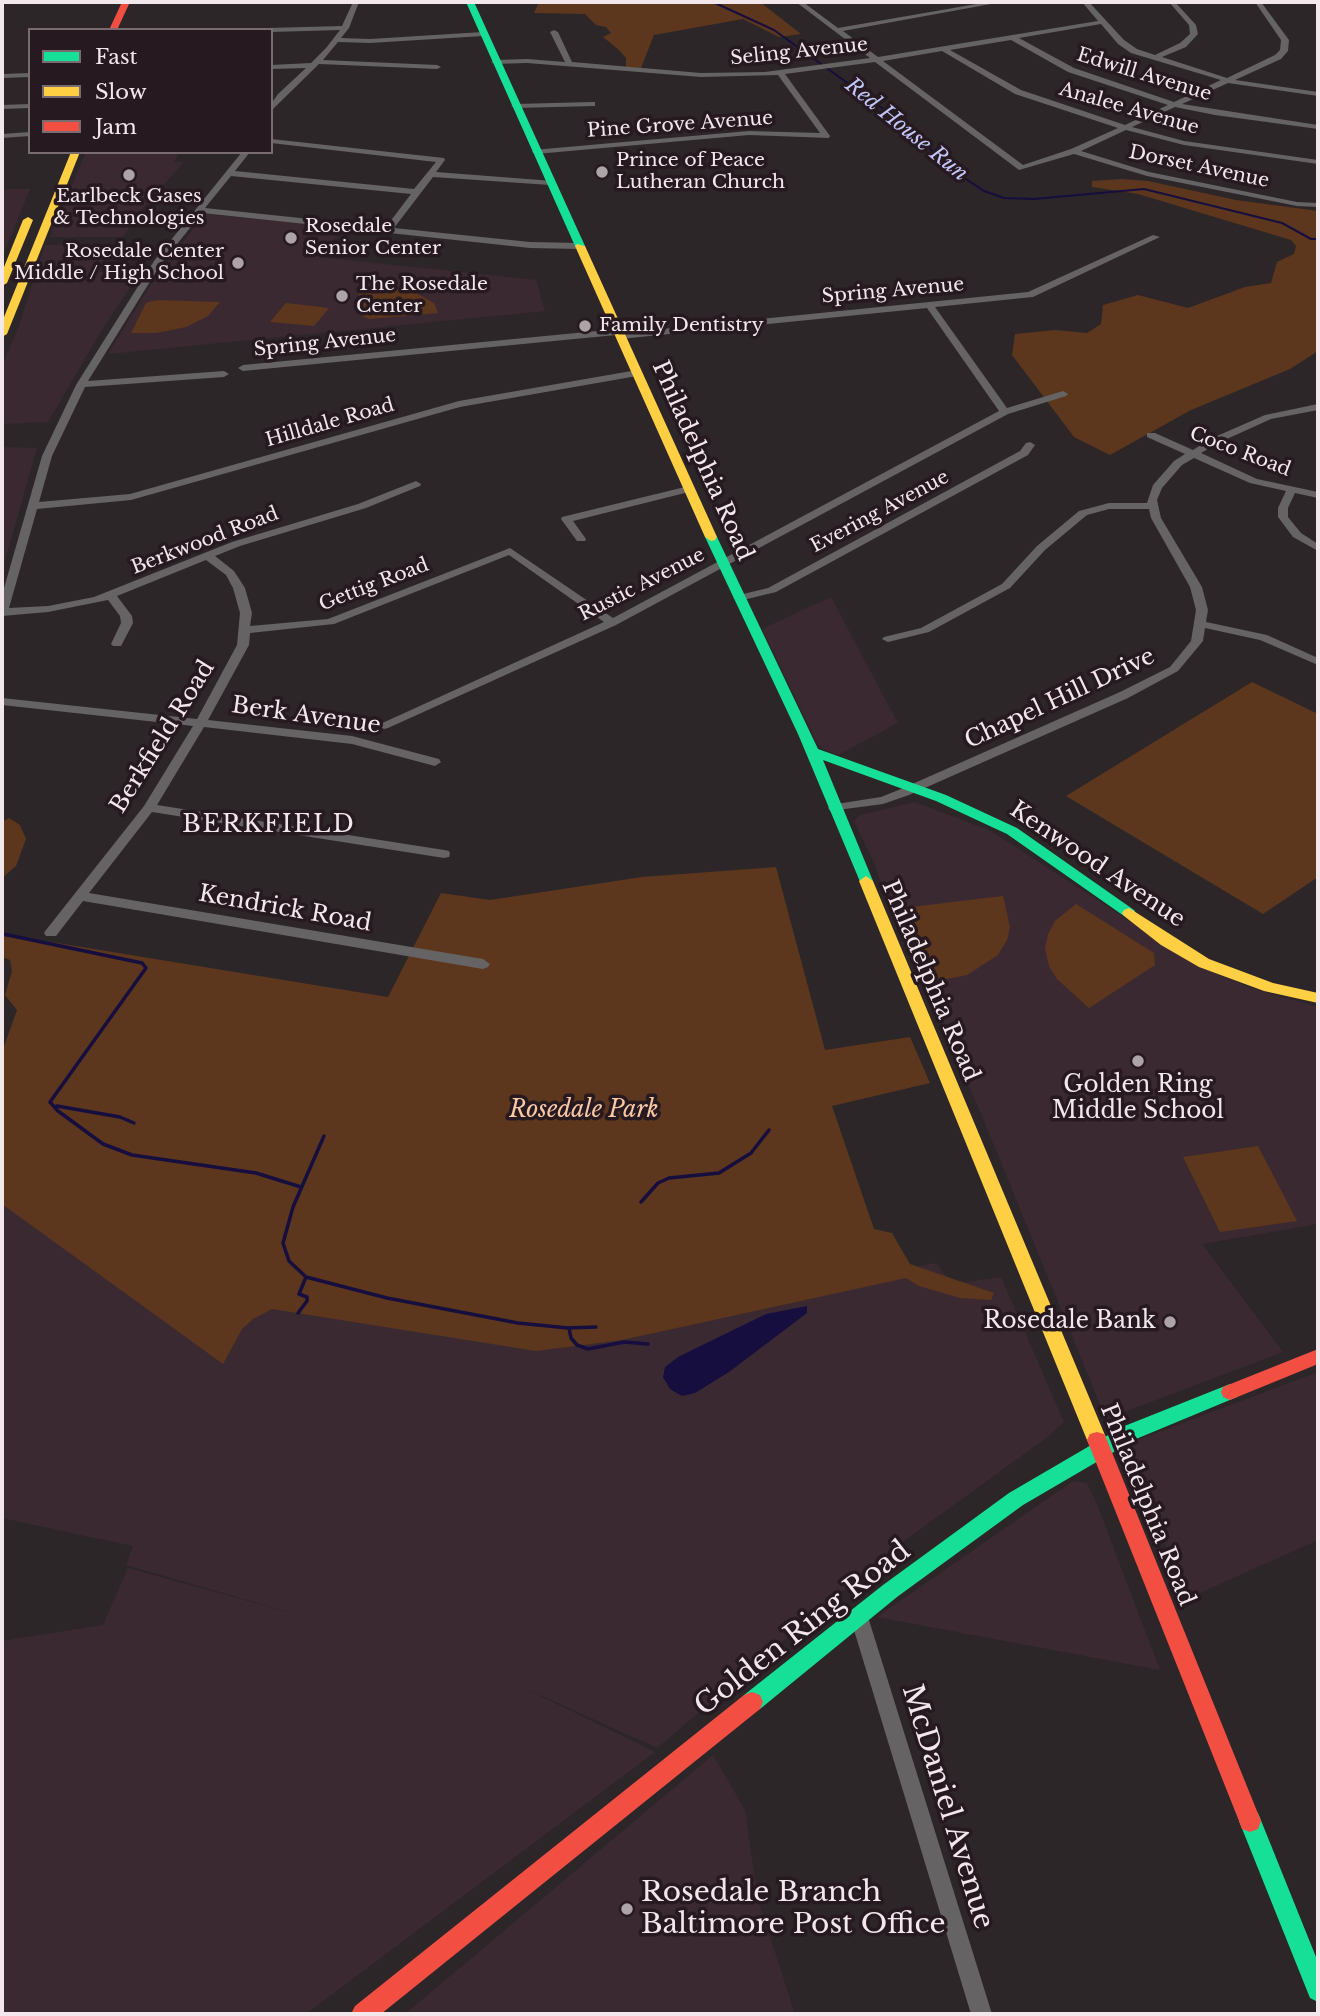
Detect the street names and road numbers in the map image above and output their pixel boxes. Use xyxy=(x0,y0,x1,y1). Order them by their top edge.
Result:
street label: Seling Avenue xyxy=(729,33,869,71)
street label: Edwill Avenue xyxy=(1074,44,1214,106)
street label: Analee Avenue xyxy=(1057,78,1201,140)
street label: Pine Grove Avenue xyxy=(586,107,774,143)
street label: Dorset Avenue xyxy=(1127,141,1271,193)
street label: Spring Avenue xyxy=(821,273,965,309)
street label: Spring Avenue xyxy=(253,324,397,362)
street label: Philadelphia Road xyxy=(646,357,758,565)
street label: Hilldale Road xyxy=(263,394,397,452)
street label: Coco Road xyxy=(1186,422,1294,482)
street label: Evering Avenue xyxy=(807,466,953,558)
street label: Berkwood Road xyxy=(128,502,282,580)
street label: Rustic Avenue xyxy=(575,544,709,626)
street label: Gettig Road xyxy=(316,554,432,616)
street label: Chapel Hill Drive xyxy=(961,643,1159,755)
street label: Berkfield Road xyxy=(105,656,221,818)
street label: Berk Avenue xyxy=(230,692,382,740)
street label: Kenwood Avenue xyxy=(1004,796,1190,934)
street label: Philadelphia Road xyxy=(875,876,985,1086)
street label: Kendrick Road xyxy=(196,880,374,938)
street label: Philadelphia Road xyxy=(1094,1400,1200,1610)
street label: Golden Ring Road xyxy=(689,1534,917,1724)
street label: McDaniel Avenue xyxy=(894,1681,1000,1933)

